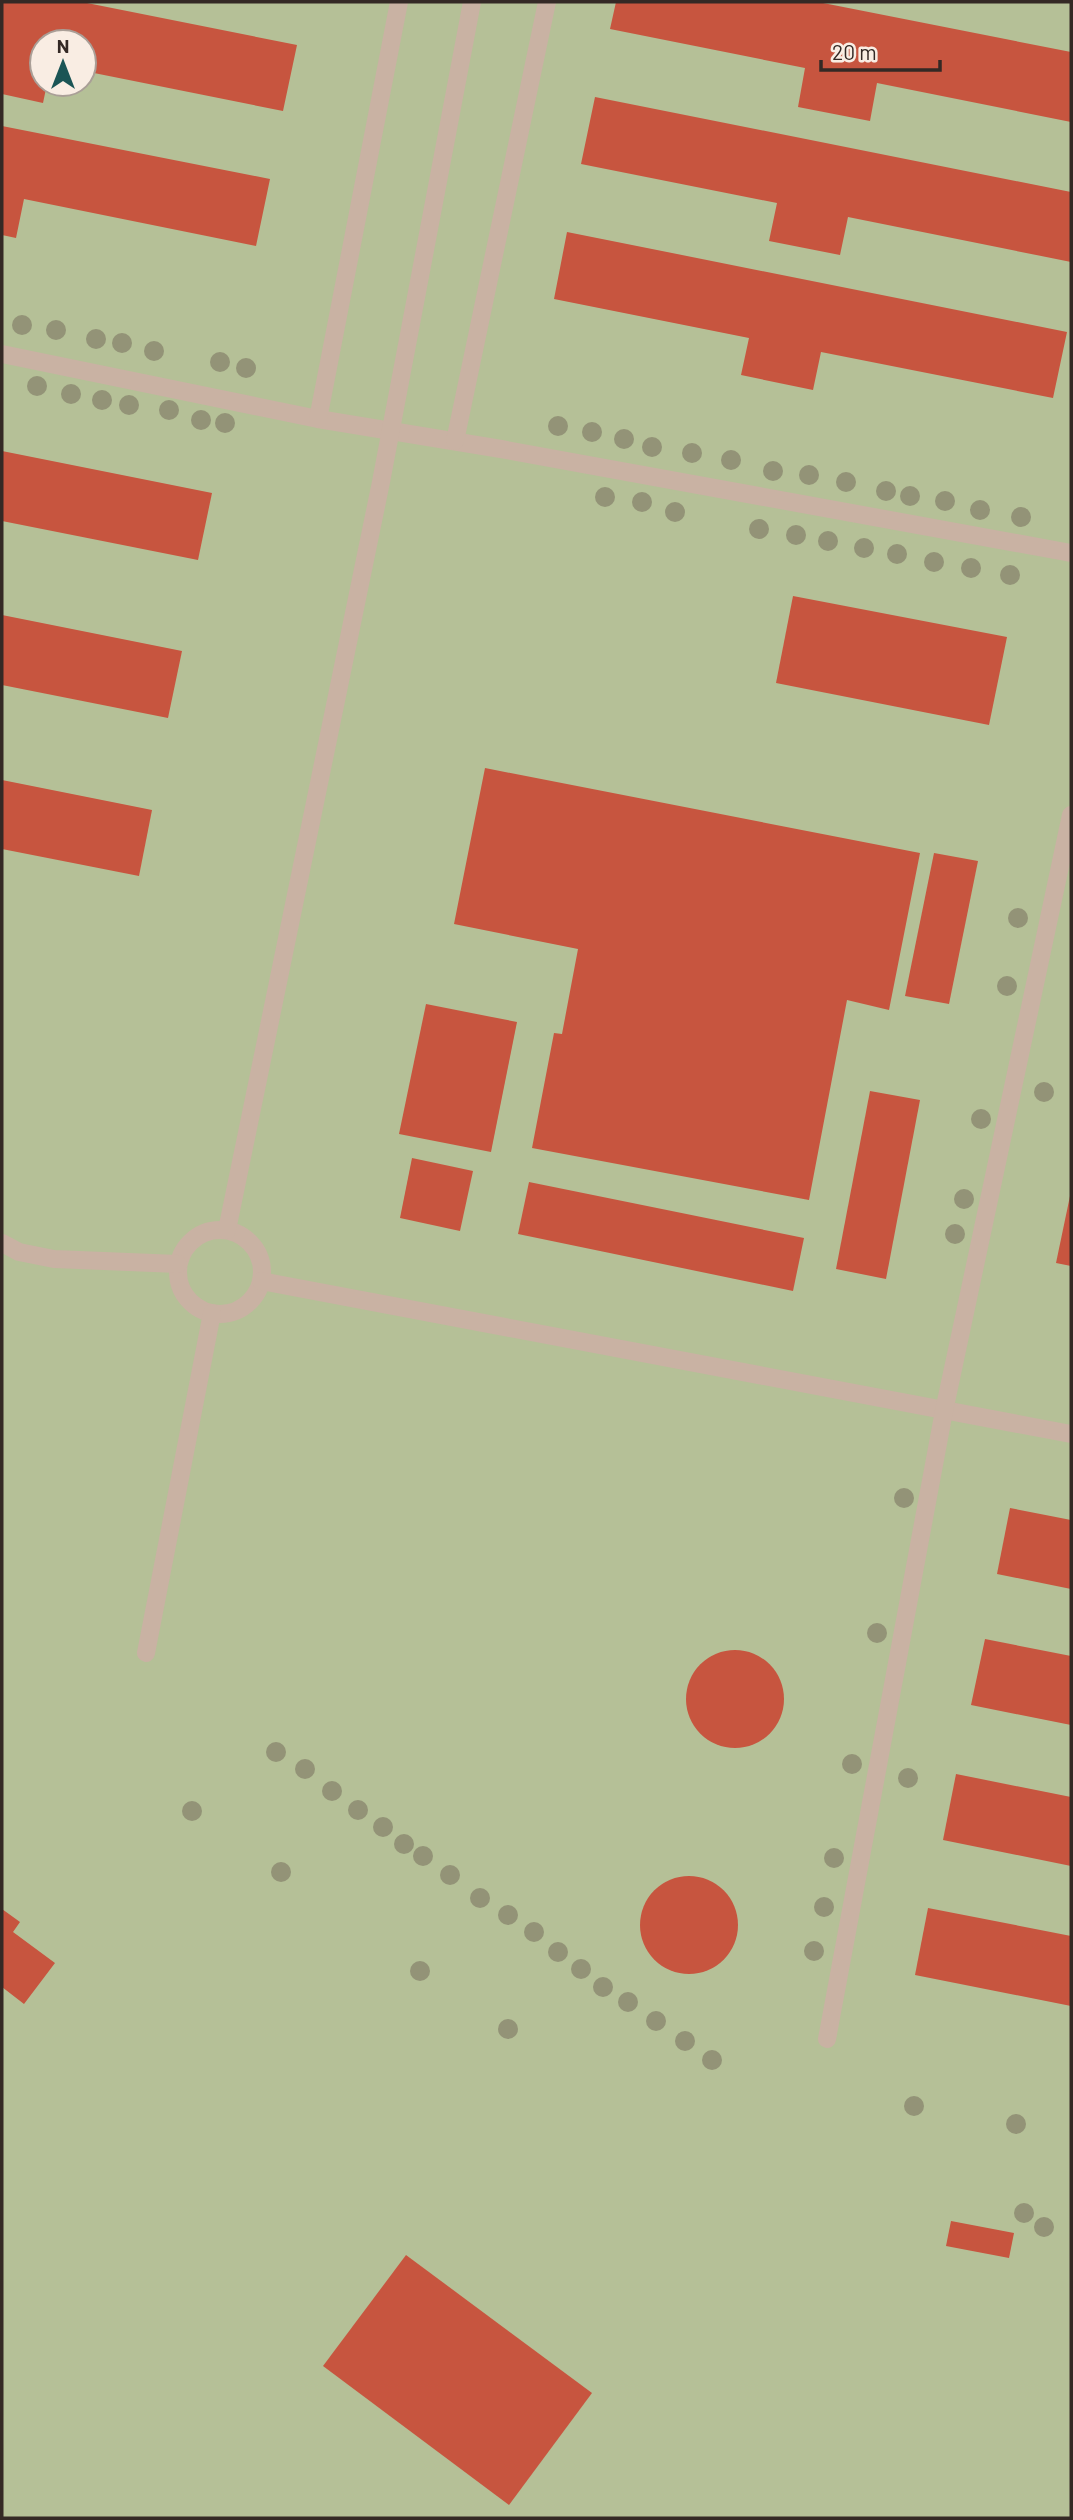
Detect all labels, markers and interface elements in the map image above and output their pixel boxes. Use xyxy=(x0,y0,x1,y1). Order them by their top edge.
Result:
north arrow xyxy=(28,28,98,98)
scale bar xyxy=(821,28,940,72)
text: N xyxy=(57,34,69,57)
text: 20 m xyxy=(832,39,877,64)

